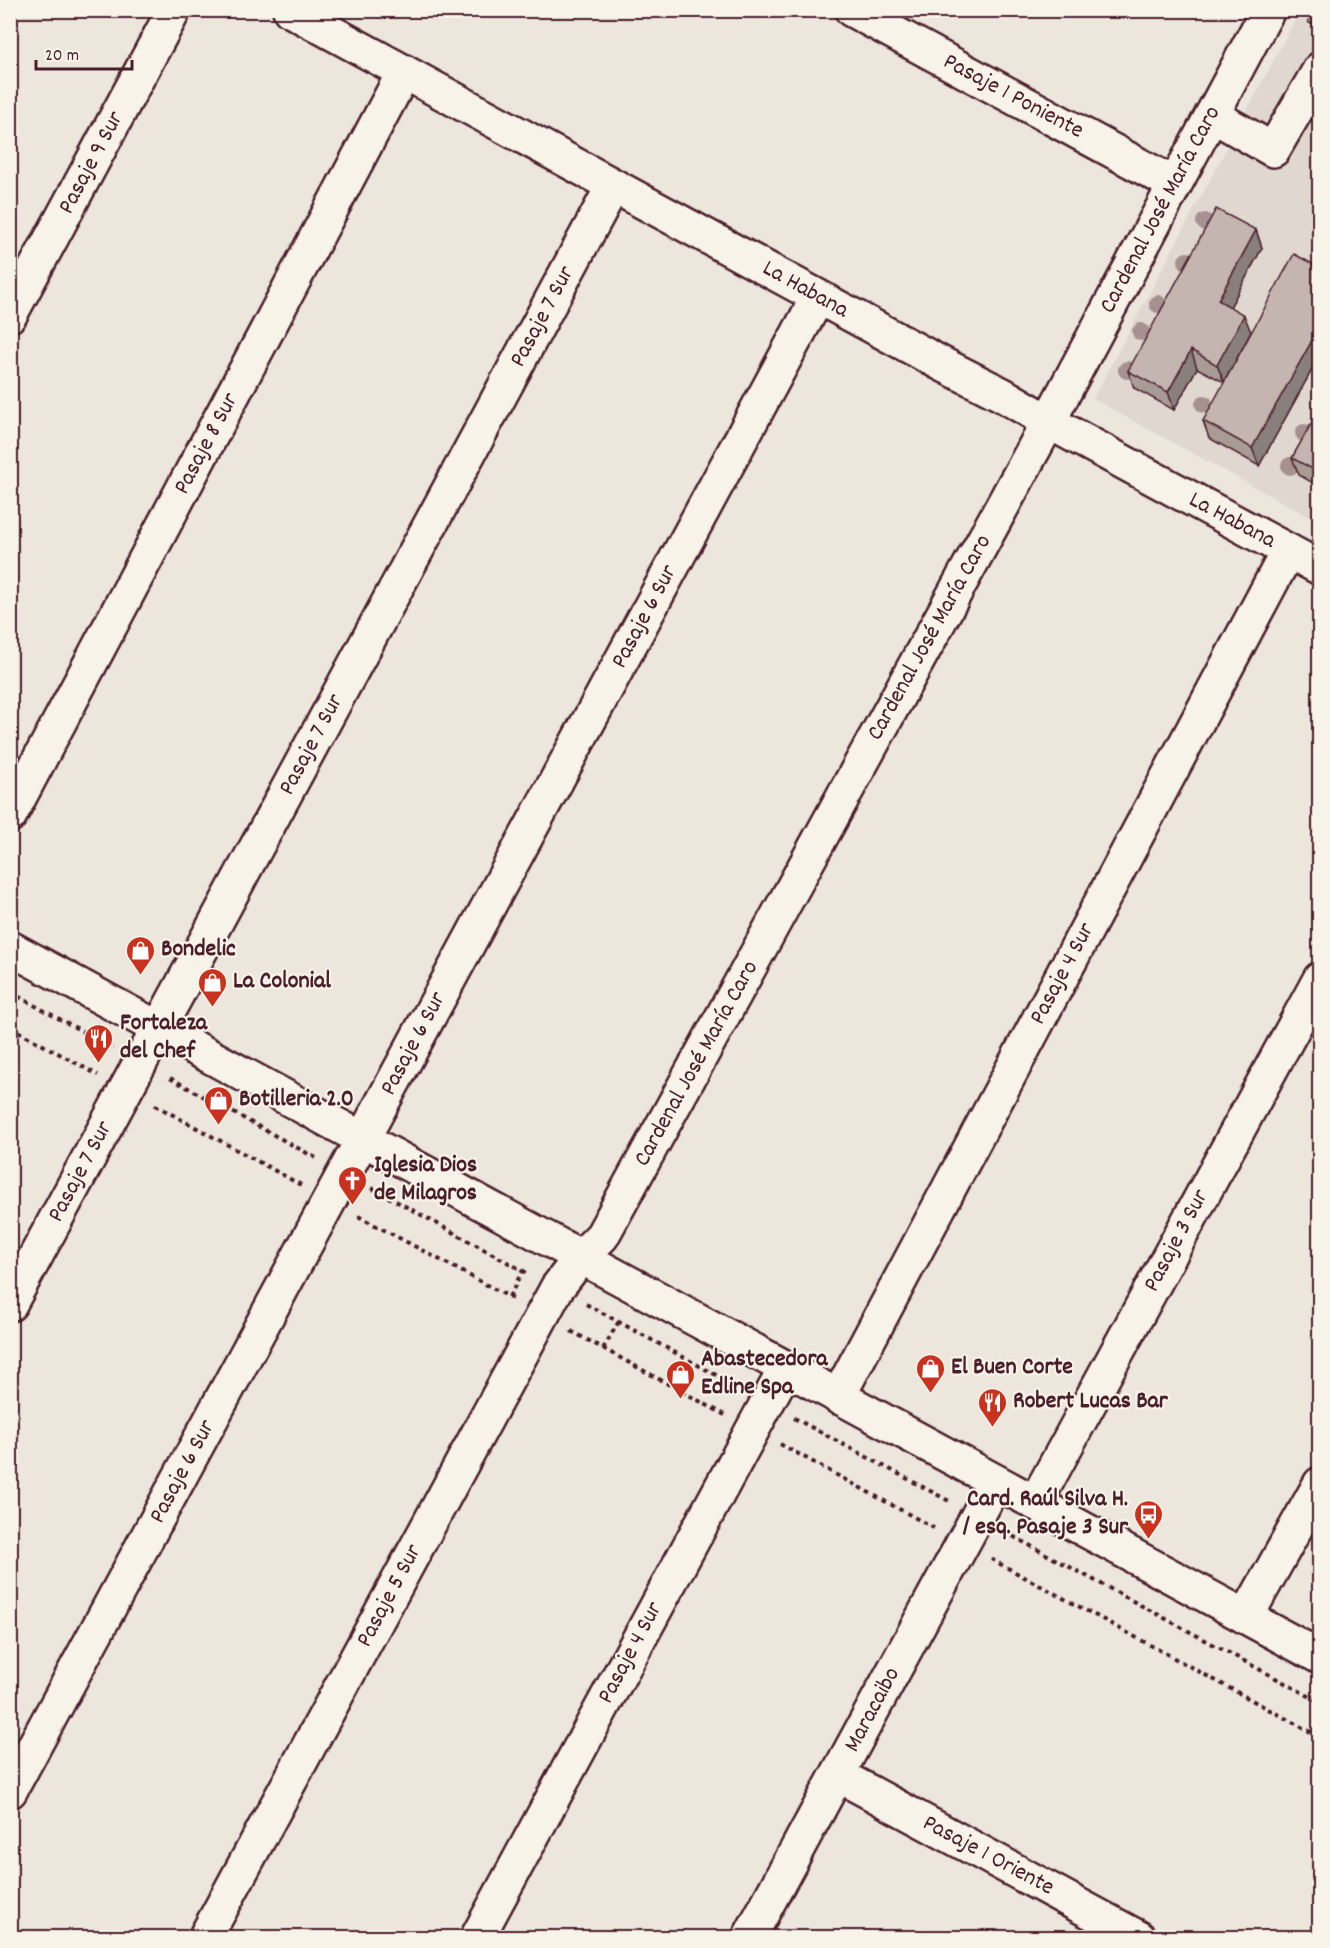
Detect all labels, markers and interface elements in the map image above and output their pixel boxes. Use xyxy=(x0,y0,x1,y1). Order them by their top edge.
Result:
scale bar xyxy=(36,33,132,71)
text: 20 m xyxy=(45,44,79,69)
street label: Pasaje 1 Poniente xyxy=(937,46,1089,148)
street label: Cardenal José María Caro xyxy=(1092,100,1230,320)
street label: Pasaje 9 Sur xyxy=(51,105,133,221)
street label: La Habana xyxy=(756,252,855,328)
street label: Pasaje 7 Sur xyxy=(502,260,584,374)
street label: Pasaje 8 Sur xyxy=(166,387,248,501)
street label: La Habana xyxy=(1182,484,1282,558)
street label: Cardenal José María Caro xyxy=(859,529,1001,747)
street label: Pasaje 6 Sur xyxy=(603,559,687,675)
street label: Pasaje 7 Sur xyxy=(271,688,353,802)
street label: Pasaje 4 Sur xyxy=(1022,917,1104,1031)
place label: Bondelic xyxy=(161,933,236,967)
shop icon: Bondelic xyxy=(124,934,156,976)
street label: Cardenal José María Caro xyxy=(626,955,768,1173)
place label: La Colonial xyxy=(233,965,331,999)
shop icon: La Colonial xyxy=(196,966,228,1008)
street label: Pasaje 6 Sur xyxy=(372,986,456,1102)
place label: Fortaleza del Chef xyxy=(120,1007,208,1069)
restaurant icon: Fortaleza del Chef xyxy=(83,1022,115,1064)
place label: Botilleria 2.0 xyxy=(239,1083,354,1117)
shop icon: Botilleria 2.0 xyxy=(202,1084,234,1126)
street label: Pasaje 7 Sur xyxy=(40,1115,122,1229)
place label: Iglesia Dios de Milagros xyxy=(374,1149,477,1211)
church icon: Iglesia Dios de Milagros xyxy=(337,1164,369,1206)
street label: Pasaje 3 Sur xyxy=(1136,1184,1218,1298)
place label: Abastecedora Edline Spa xyxy=(701,1343,828,1405)
place label: El Buen Corte xyxy=(951,1351,1073,1385)
shop icon: El Buen Corte xyxy=(914,1352,946,1394)
shop icon: Abastecedora Edline Spa xyxy=(664,1358,696,1400)
place label: Robert Lucas Bar xyxy=(1013,1385,1169,1419)
restaurant icon: Robert Lucas Bar xyxy=(976,1386,1008,1428)
street label: Pasaje 6 Sur xyxy=(141,1414,225,1530)
place label: Card. Raúl Silva H. / esq. Pasaje 3 Sur xyxy=(962,1483,1129,1545)
bus stop icon: Card. Raúl Silva H. / esq. Pasaje 3 Sur xyxy=(1133,1498,1165,1540)
street label: Pasaje 5 Sur xyxy=(349,1538,431,1654)
street label: Pasaje 4 Sur xyxy=(590,1596,672,1710)
street label: Maracaibo xyxy=(836,1661,910,1759)
street label: Pasaje 1 Oriente xyxy=(916,1807,1060,1905)

